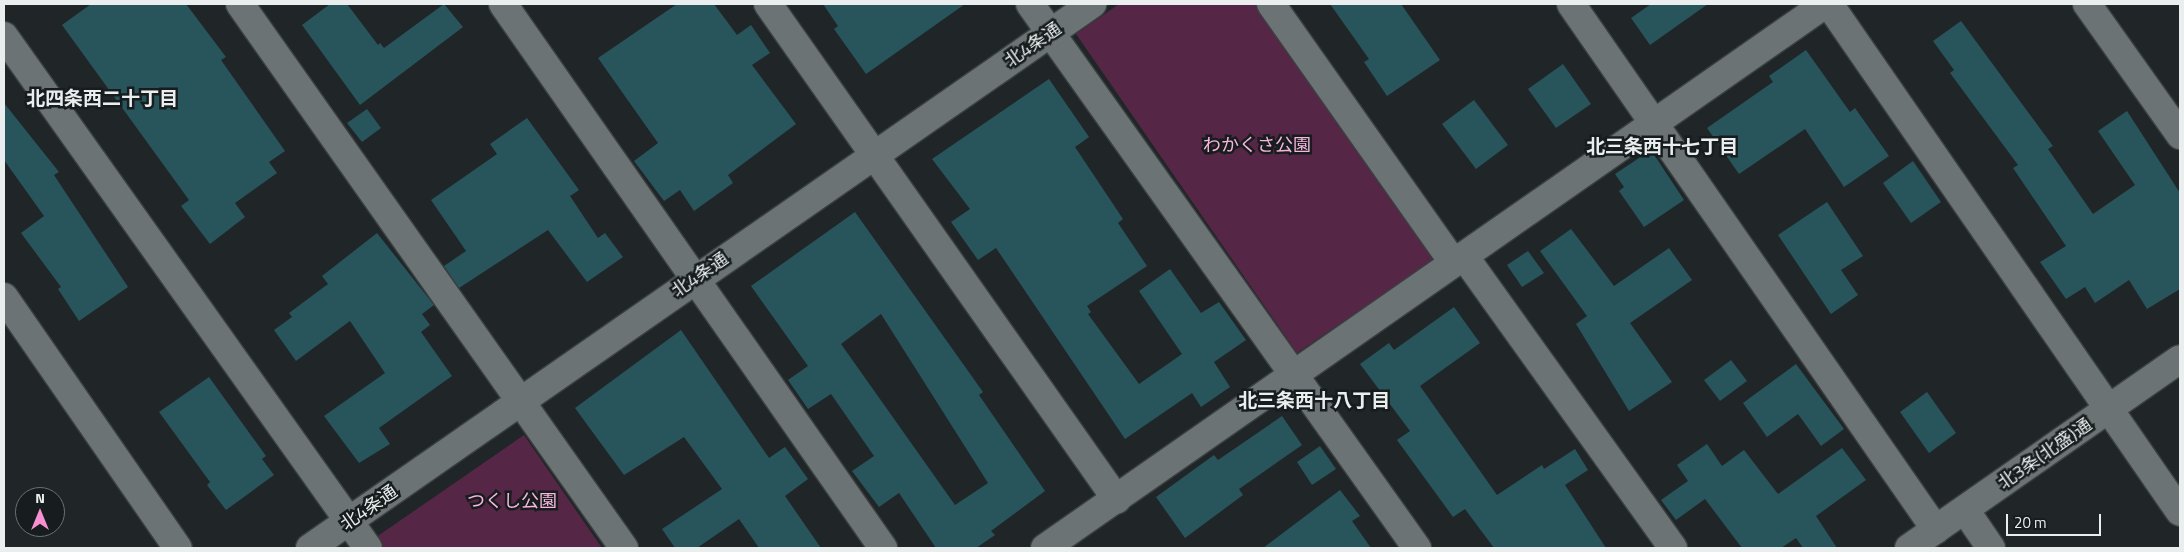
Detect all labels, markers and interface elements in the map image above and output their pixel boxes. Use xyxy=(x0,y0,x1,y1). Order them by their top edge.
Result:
street label: 北4条通 xyxy=(1001,18,1065,72)
district label: 北四条西二十丁目 xyxy=(26,87,178,109)
park label: わかくさ公園 xyxy=(1203,134,1311,156)
district label: 北三条西十七丁目 xyxy=(1586,135,1738,157)
street label: 北4条通 xyxy=(668,248,732,302)
district label: 北三条西十八丁目 xyxy=(1238,389,1390,411)
street label: 北3条(北盛)通 xyxy=(1994,414,2096,494)
street label: 北4条通 xyxy=(337,481,401,535)
north arrow xyxy=(15,487,65,537)
text: N xyxy=(35,487,45,508)
park label: つくし公園 xyxy=(467,490,557,512)
scale bar xyxy=(2009,504,2104,536)
text: 20 m xyxy=(2014,511,2047,534)

